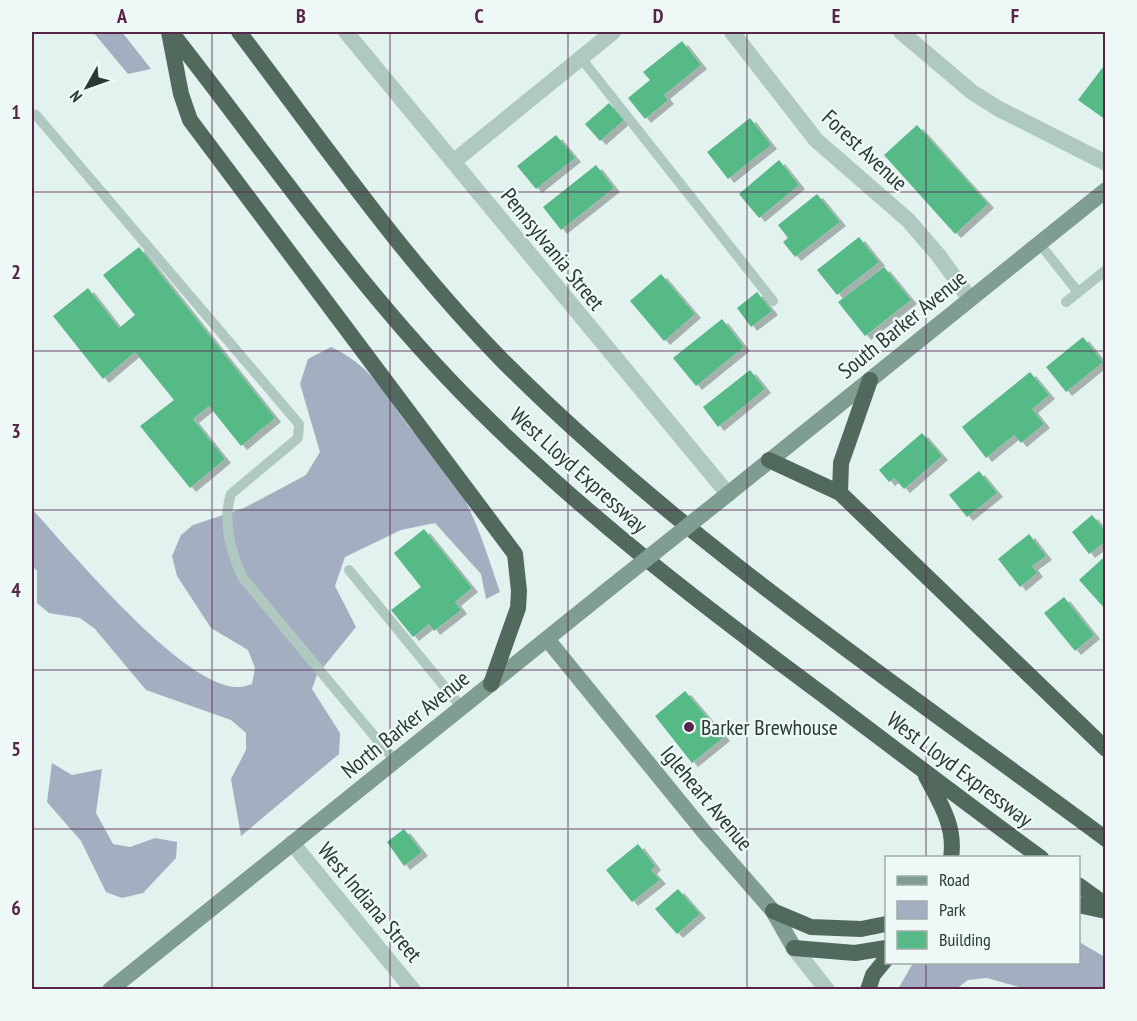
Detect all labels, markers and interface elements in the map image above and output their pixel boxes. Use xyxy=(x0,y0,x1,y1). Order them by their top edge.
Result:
text: A xyxy=(116,3,128,29)
text: B xyxy=(296,3,306,29)
text: C xyxy=(474,3,484,29)
text: D xyxy=(653,3,664,29)
text: E xyxy=(832,3,840,29)
text: F xyxy=(1011,3,1019,29)
north arrow xyxy=(57,57,117,117)
text: N xyxy=(65,87,86,106)
text: 1 xyxy=(11,99,21,125)
street label: Forest Avenue xyxy=(816,103,914,197)
street label: Pennsylvania Street xyxy=(495,182,611,316)
text: 2 xyxy=(11,259,21,285)
street label: South Barker Avenue xyxy=(832,264,972,384)
street label: West Lloyd Expressway xyxy=(504,401,654,540)
text: 3 xyxy=(11,418,21,444)
text: 4 xyxy=(11,577,21,603)
street label: North Barker Avenue xyxy=(335,664,475,784)
street label: West Lloyd Expressway xyxy=(882,705,1039,833)
place label: Barker Brewhouse xyxy=(701,713,838,741)
marker: Barker Brewhouse xyxy=(682,720,696,734)
text: 5 xyxy=(11,736,21,762)
street label: Igleheart Avenue xyxy=(655,740,759,856)
street label: West Indiana Street xyxy=(312,836,428,968)
legend xyxy=(885,856,1080,964)
text: Road xyxy=(939,868,970,891)
text: 6 xyxy=(11,895,21,921)
text: Park xyxy=(939,898,966,921)
text: Building xyxy=(939,928,991,951)

